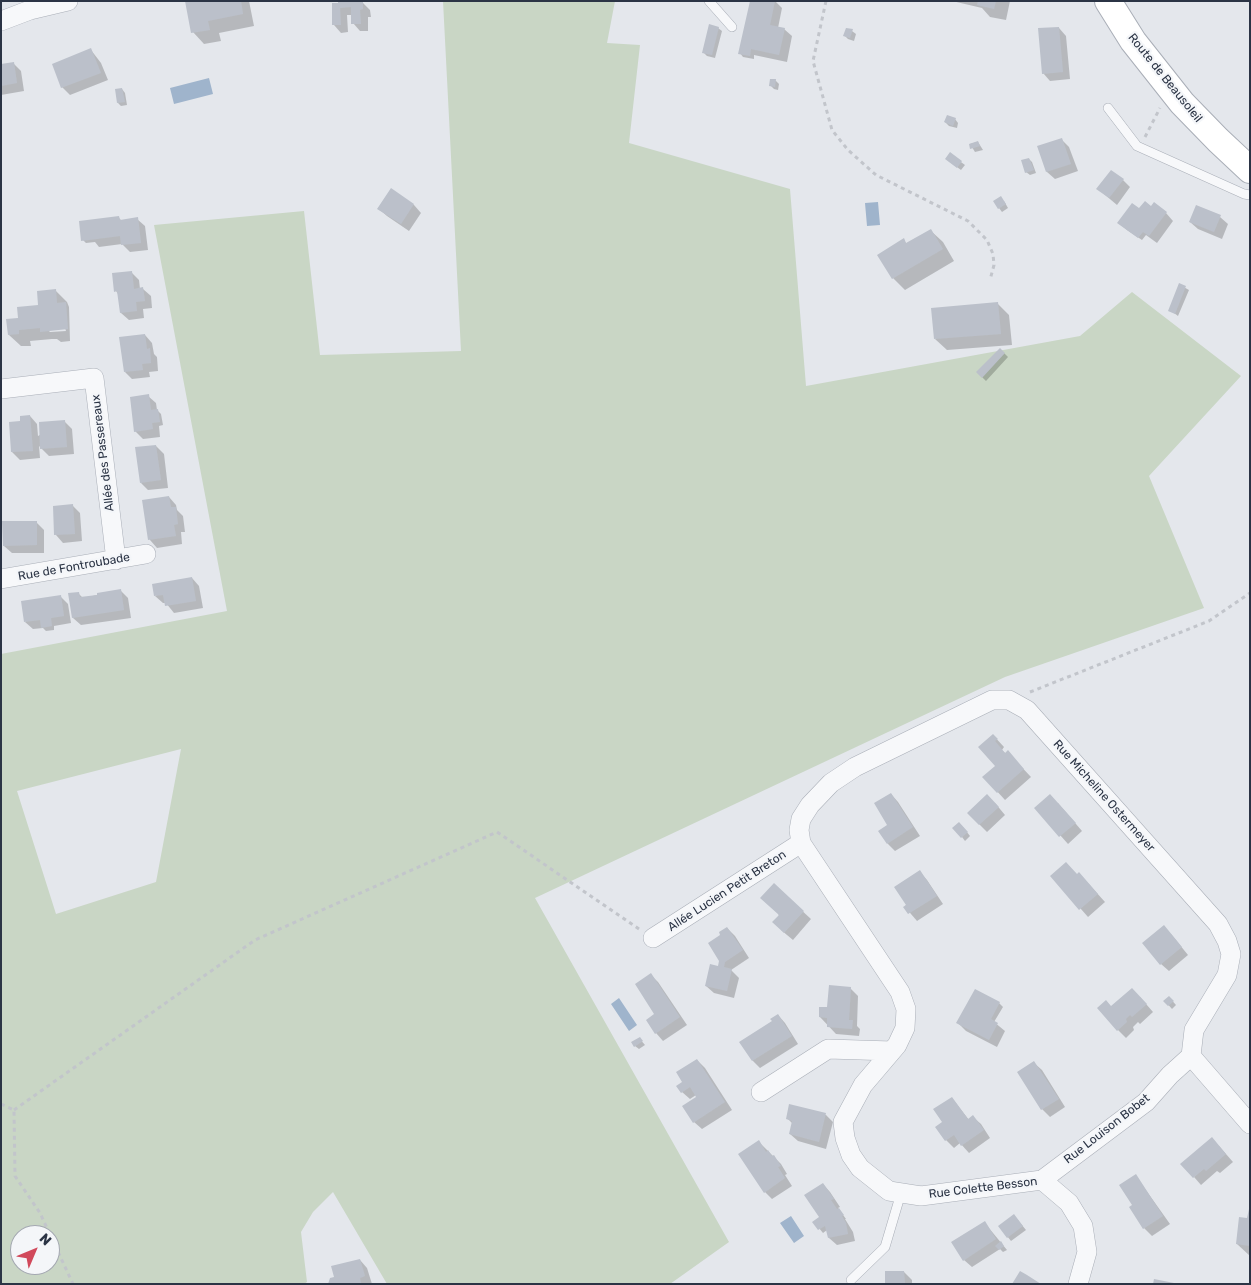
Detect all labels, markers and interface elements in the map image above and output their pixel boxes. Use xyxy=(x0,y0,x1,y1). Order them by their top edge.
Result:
street label: Route de Beausoleil xyxy=(1125,31,1205,125)
street label: Allée des Passereaux xyxy=(89,394,117,512)
street label: Rue de Fontroubade xyxy=(17,550,131,584)
street label: Rue Micheline Ostermeyer xyxy=(1050,737,1158,855)
street label: Allée Lucien Petit Breton xyxy=(665,847,789,935)
street label: Rue Louison Bobet xyxy=(1061,1091,1153,1167)
street label: Rue Colette Besson xyxy=(928,1174,1038,1202)
north arrow xyxy=(10,1225,60,1275)
text: N xyxy=(36,1230,55,1249)

